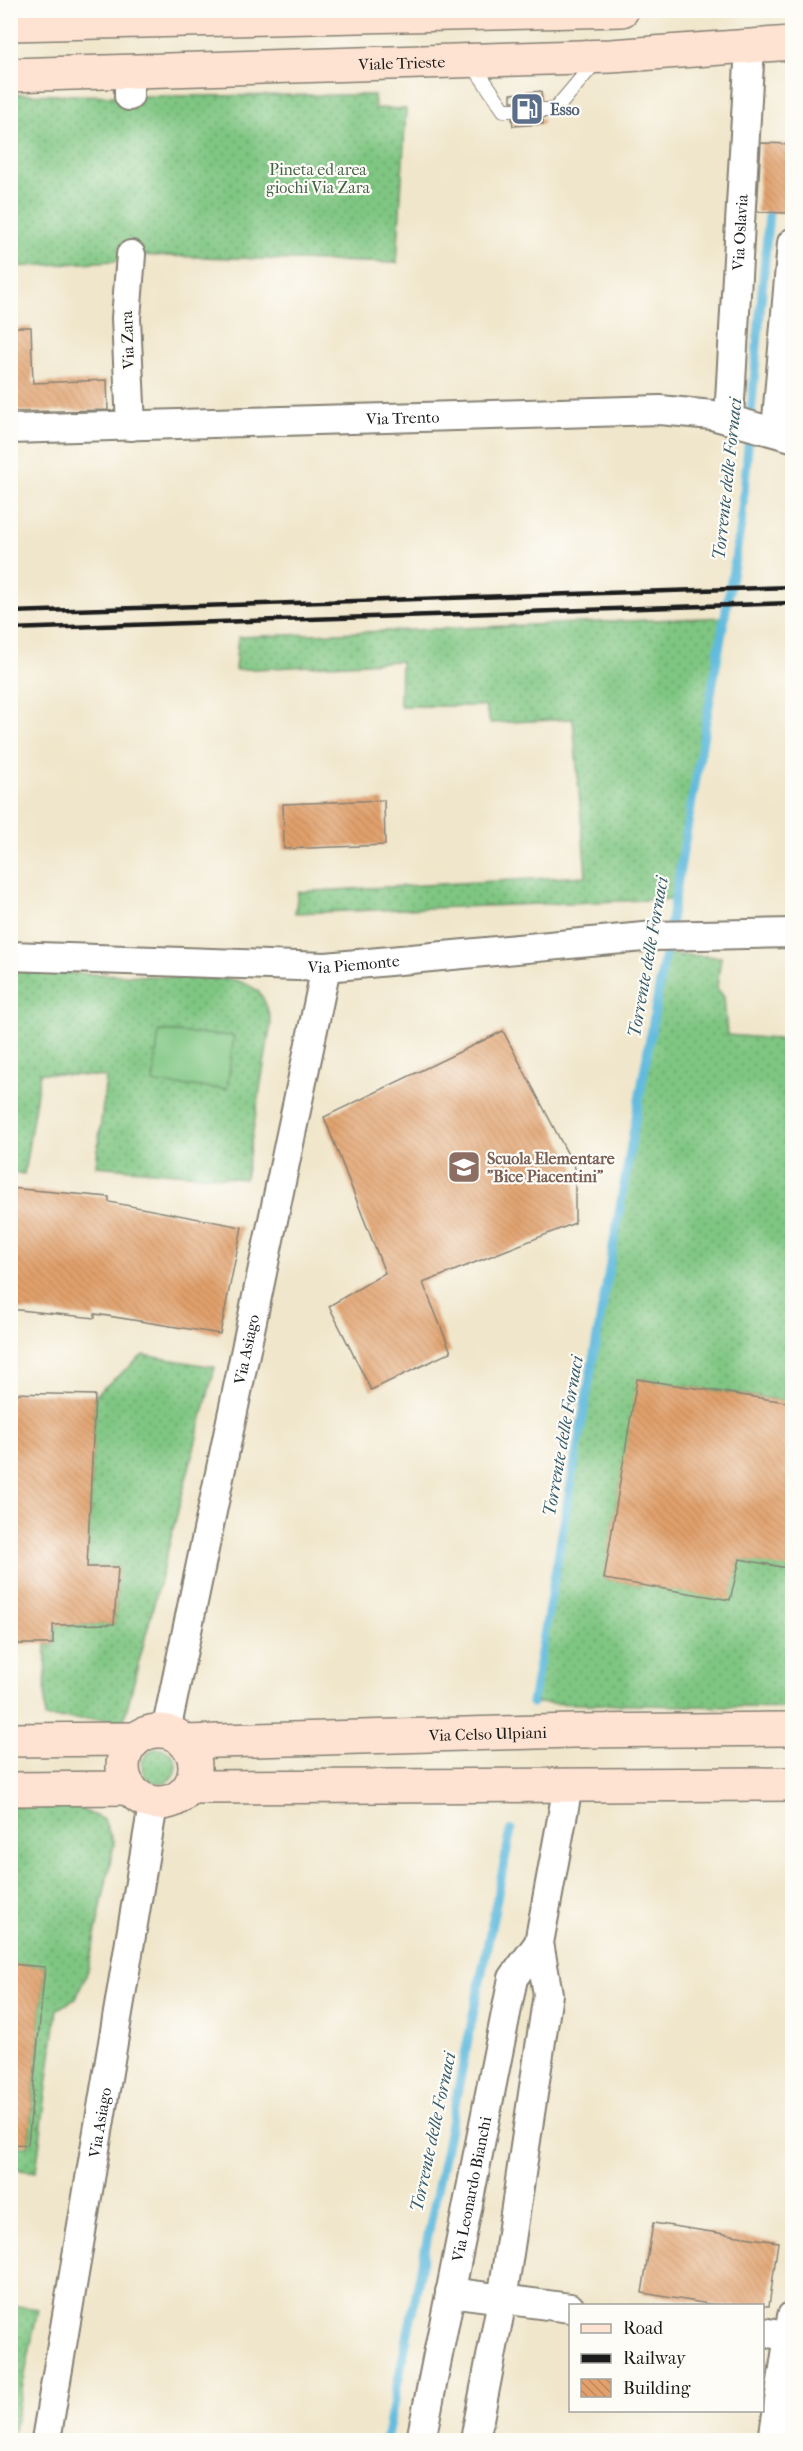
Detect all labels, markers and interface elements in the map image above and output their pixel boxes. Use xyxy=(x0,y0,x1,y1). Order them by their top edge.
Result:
street label: Viale Trieste xyxy=(357,52,446,74)
fuel station icon: Esso xyxy=(509,91,545,127)
place label: Esso xyxy=(550,100,580,119)
park label: Pineta ed area giochi Via Zara xyxy=(266,160,371,197)
street label: Via Oslavia xyxy=(728,193,752,272)
street label: Via Zara xyxy=(117,310,138,370)
water label: Torrente delle Fornaci xyxy=(709,395,747,561)
street label: Via Trento xyxy=(365,407,440,429)
water label: Torrente delle Fornaci xyxy=(624,873,673,1039)
street label: Via Piemonte xyxy=(306,951,401,977)
school or university icon: Scuola Elementare "Bice Piacentini" xyxy=(446,1149,482,1185)
place label: Scuola Elementare "Bice Piacentini" xyxy=(487,1149,615,1186)
street label: Via Asiago xyxy=(230,1313,263,1387)
water label: Torrente delle Fornaci xyxy=(539,1352,588,1518)
street label: Via Celso Ulpiani xyxy=(428,1723,547,1745)
water label: Torrente delle Fornaci xyxy=(406,2049,461,2214)
street label: Via Asiago xyxy=(85,2086,115,2160)
street label: Via Leonardo Bianchi xyxy=(448,2114,495,2264)
legend xyxy=(569,2304,764,2412)
text: Road xyxy=(623,2318,663,2339)
text: Railway xyxy=(623,2348,687,2369)
text: Building xyxy=(623,2378,691,2399)

